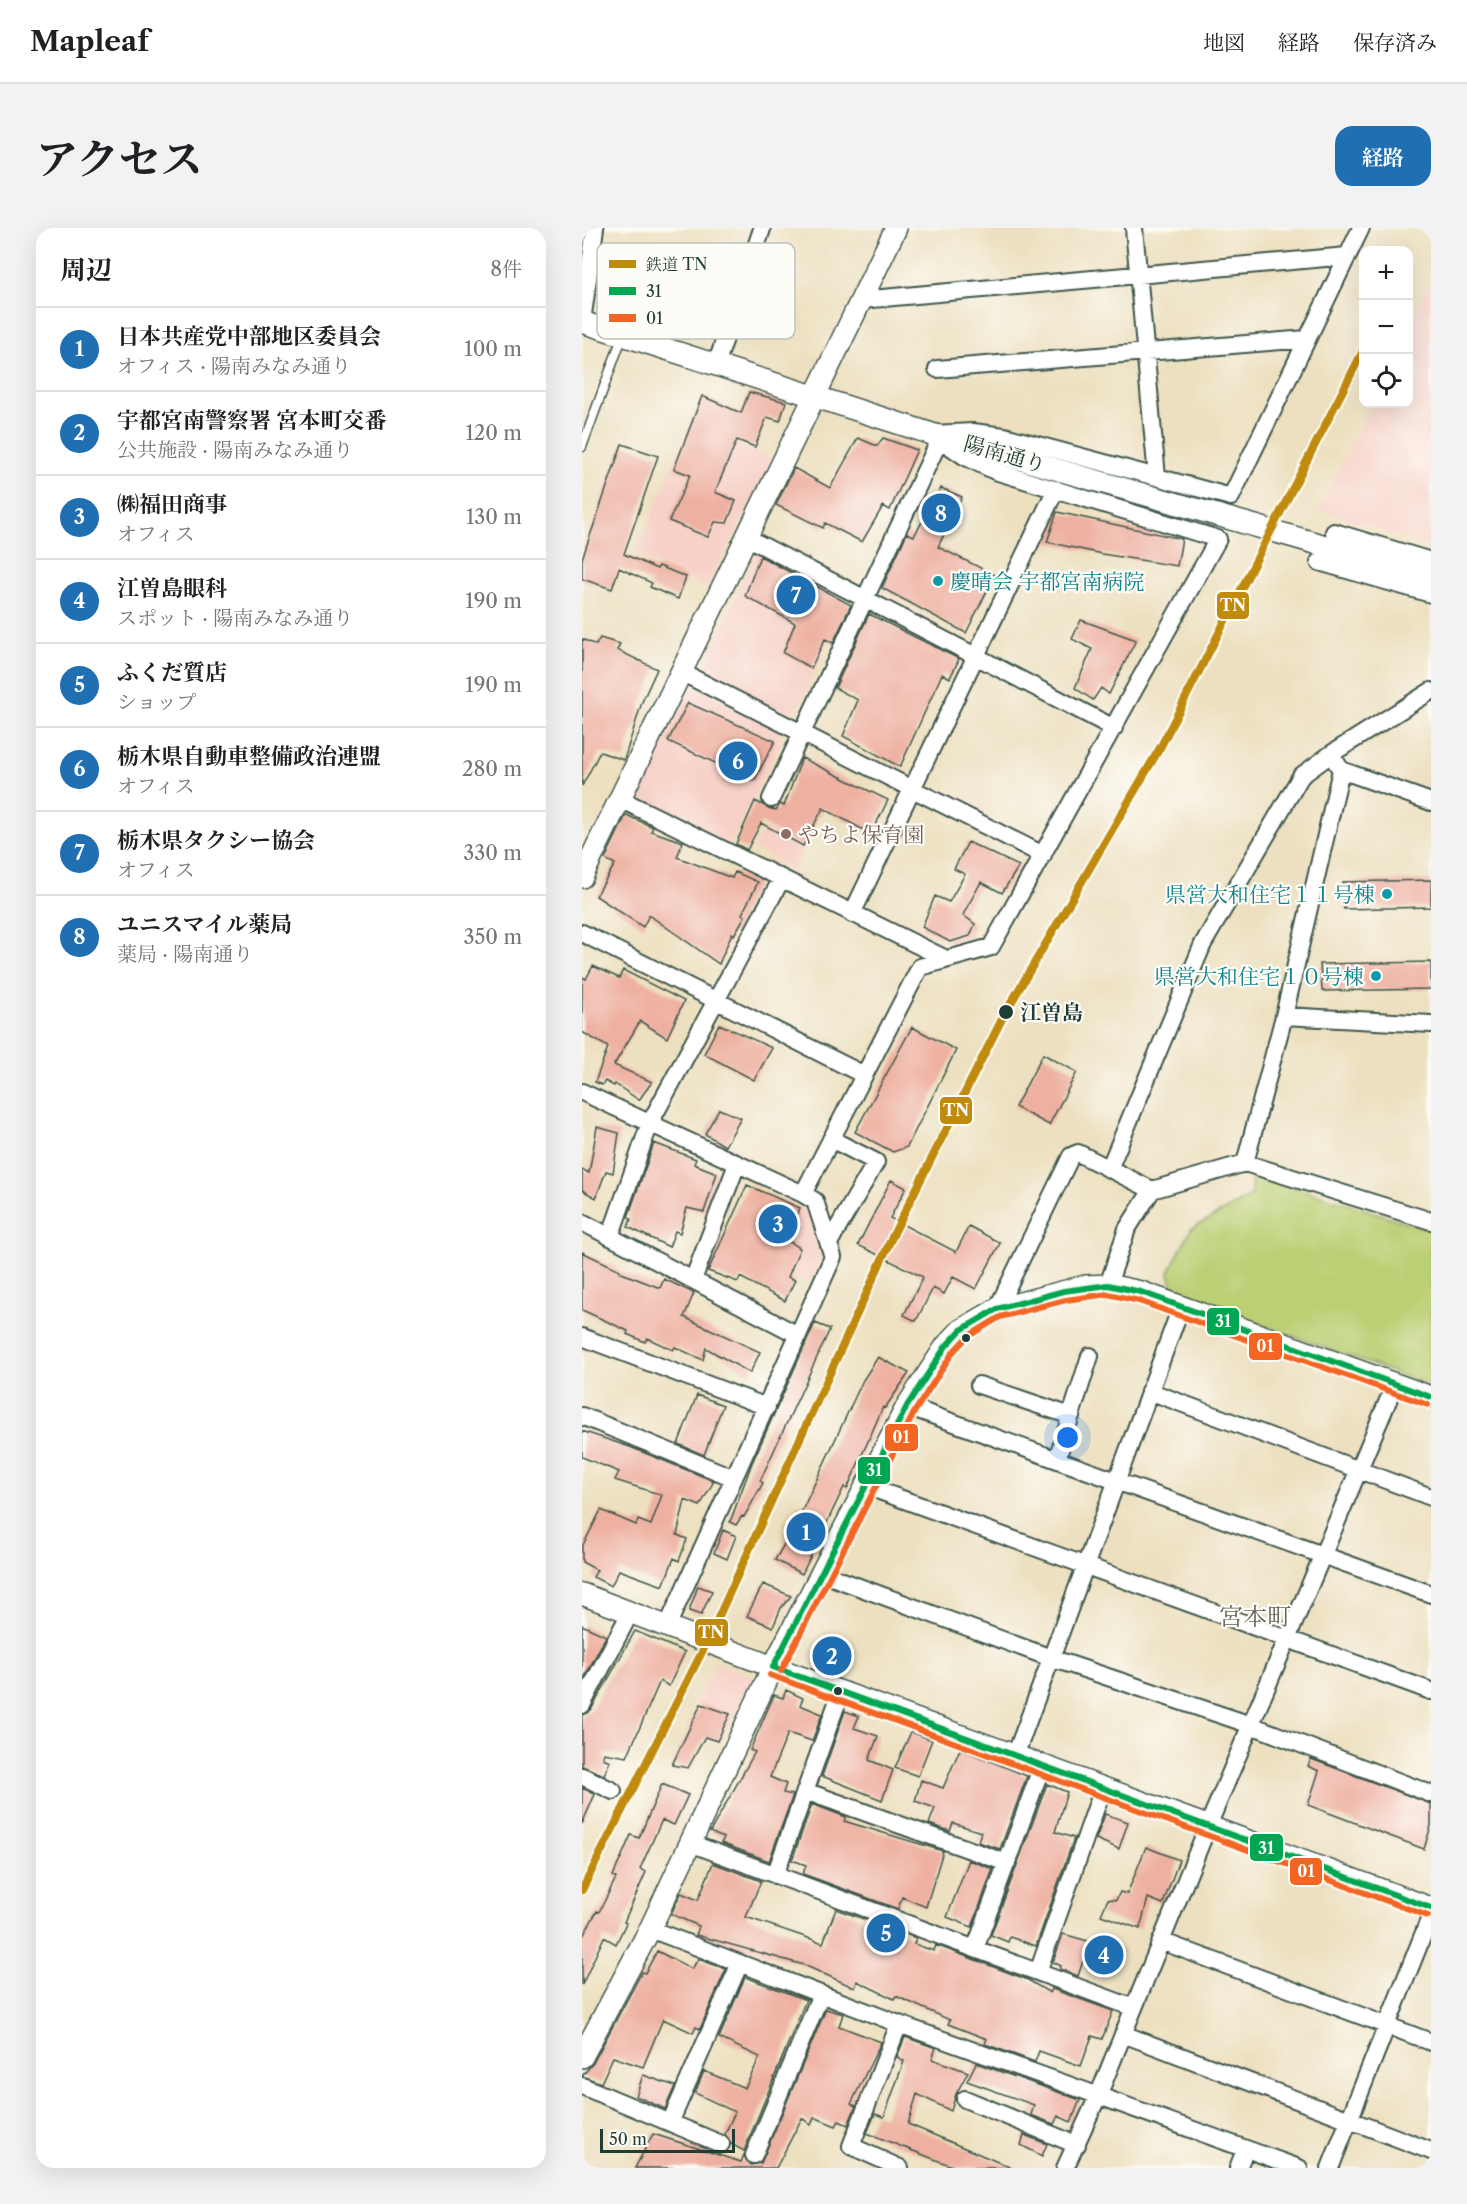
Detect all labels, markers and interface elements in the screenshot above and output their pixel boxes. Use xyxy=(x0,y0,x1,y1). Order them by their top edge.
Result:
text: Mapleaf xyxy=(30,24,149,58)
text: 地図 xyxy=(1203,30,1245,55)
text: 経路 xyxy=(1278,30,1320,55)
text: 保存済み xyxy=(1353,30,1437,55)
button: 経路 xyxy=(1335,126,1431,186)
text: アクセス xyxy=(36,133,203,185)
legend xyxy=(597,243,795,339)
map controls xyxy=(1359,246,1413,408)
button: + xyxy=(1359,246,1413,300)
text: 周辺 xyxy=(60,254,112,286)
text: 鉄道 TN xyxy=(645,254,707,274)
text: 8件 xyxy=(490,257,522,281)
text: 31 xyxy=(646,281,662,301)
button: − xyxy=(1359,300,1413,354)
text: 01 xyxy=(646,308,663,328)
text: 日本共産党中部地区委員会 xyxy=(117,323,381,350)
text: 1 xyxy=(75,337,84,361)
text: 100 m xyxy=(464,337,522,361)
text: オフィス · 陽南みなみ通り xyxy=(117,354,351,378)
button: locate xyxy=(1359,354,1413,408)
text: 宇都宮南警察署 宮本町交番 xyxy=(117,407,387,434)
text: 2 xyxy=(74,421,85,445)
text: 120 m xyxy=(465,421,522,445)
street label: 陽南通り xyxy=(961,430,1049,478)
text: 公共施設 · 陽南みなみ通り xyxy=(117,438,353,462)
pin: 8 xyxy=(922,490,960,536)
text: ㈱福田商事 xyxy=(117,491,227,518)
text: 3 xyxy=(74,505,85,529)
text: 130 m xyxy=(466,505,522,529)
text: オフィス xyxy=(117,522,195,546)
place label: 慶晴会 宇都宮南病院 xyxy=(950,569,1145,594)
pin: 7 xyxy=(776,572,816,617)
marker: 慶晴会 宇都宮南病院 xyxy=(931,574,945,588)
text: 江曽島眼科 xyxy=(117,575,227,602)
text: 4 xyxy=(74,589,85,613)
text: 190 m xyxy=(465,589,522,613)
line badge: TN xyxy=(1216,591,1250,620)
text: TN xyxy=(1220,595,1246,615)
text: スポット · 陽南みなみ通り xyxy=(117,606,353,630)
text: ふくだ質店 xyxy=(117,659,227,686)
text: 5 xyxy=(74,673,85,697)
text: 190 m xyxy=(465,673,522,697)
text: ショップ xyxy=(117,690,197,714)
pin: 6 xyxy=(718,738,758,784)
text: 栃木県自動車整備政治連盟 xyxy=(117,743,381,770)
text: 6 xyxy=(74,757,85,781)
text: 280 m xyxy=(462,757,522,781)
text: オフィス xyxy=(117,774,195,798)
place label: やちよ保育園 xyxy=(798,822,924,847)
text: 栃木県タクシー協会 xyxy=(117,827,315,854)
marker: やちよ保育園 xyxy=(779,827,793,841)
text: 7 xyxy=(74,841,85,865)
text: 330 m xyxy=(463,841,522,865)
text: オフィス xyxy=(117,858,195,882)
place label: 県営大和住宅１１号棟 xyxy=(1165,882,1375,907)
marker: 県営大和住宅１１号棟 xyxy=(1380,887,1394,901)
text: ユニスマイル薬局 xyxy=(117,911,292,938)
text: 8 xyxy=(73,925,86,949)
text: 350 m xyxy=(464,925,522,949)
text: 薬局 · 陽南通り xyxy=(117,942,253,966)
place label: 県営大和住宅１０号棟 xyxy=(1154,964,1364,989)
marker: 県営大和住宅１０号棟 xyxy=(1369,969,1383,983)
place label: 江曽島 xyxy=(1020,1000,1083,1025)
marker: 江曽島 xyxy=(997,1003,1015,1021)
line badge: TN xyxy=(939,1096,973,1125)
text: TN xyxy=(943,1100,969,1120)
pin: 3 xyxy=(758,1202,798,1246)
line badge: 31 xyxy=(1206,1307,1240,1336)
text: 31 xyxy=(1215,1311,1232,1331)
unlabelled marker xyxy=(960,1332,972,1344)
line badge: 01 xyxy=(1248,1332,1283,1361)
text: 01 xyxy=(1256,1336,1274,1356)
line badge: 01 xyxy=(884,1423,919,1452)
your location xyxy=(1053,1423,1082,1452)
text: 01 xyxy=(892,1427,910,1447)
line badge: 31 xyxy=(857,1456,891,1485)
text: 31 xyxy=(866,1460,883,1480)
pin: 1 xyxy=(786,1510,826,1554)
district label: 宮本町 xyxy=(1219,1602,1291,1631)
line badge: TN xyxy=(694,1618,729,1647)
text: TN xyxy=(698,1622,724,1642)
pin: 2 xyxy=(812,1634,852,1678)
unlabelled marker xyxy=(832,1685,844,1697)
line badge: 31 xyxy=(1249,1833,1284,1862)
text: 31 xyxy=(1258,1838,1275,1858)
line badge: 01 xyxy=(1289,1857,1323,1886)
text: 01 xyxy=(1297,1861,1315,1881)
pin: 5 xyxy=(866,1910,906,1956)
pin: 4 xyxy=(1084,1932,1124,1978)
scale bar xyxy=(600,2126,735,2154)
text: 50 m xyxy=(609,2129,647,2149)

